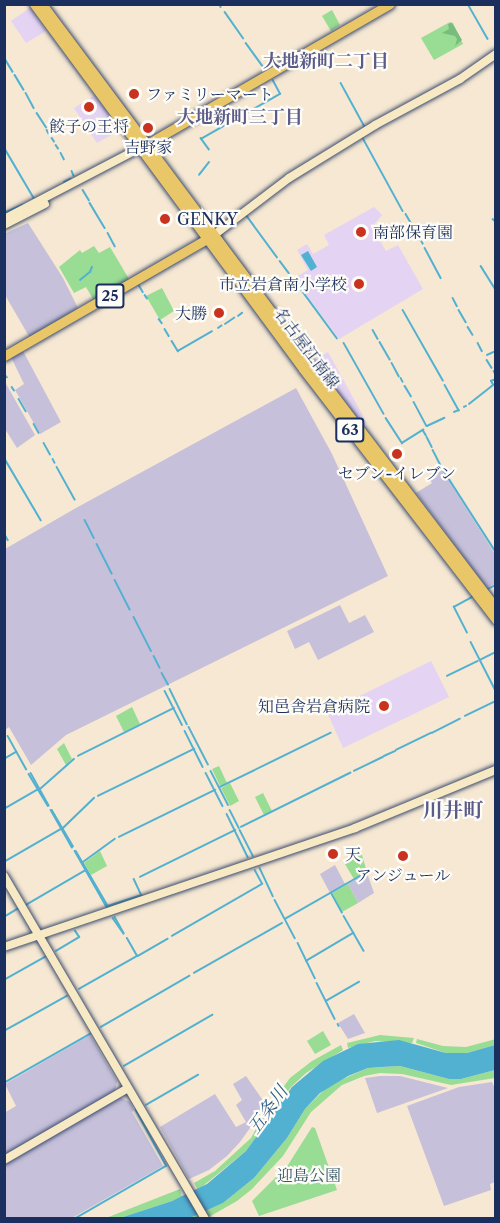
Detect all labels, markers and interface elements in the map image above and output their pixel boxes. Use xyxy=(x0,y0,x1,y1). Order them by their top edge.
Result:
district label: 大地新町二丁目 xyxy=(263,50,389,72)
place label: ファミリーマート xyxy=(146,84,274,104)
marker: ファミリーマート xyxy=(127,87,141,101)
marker: 餃子の王将 xyxy=(82,100,96,114)
district label: 大地新町三丁目 xyxy=(177,106,303,128)
place label: 餃子の王将 xyxy=(49,116,129,136)
marker: 吉野家 xyxy=(141,121,155,135)
place label: 吉野家 xyxy=(124,137,172,157)
place label: GENKY xyxy=(177,209,238,229)
marker: GENKY xyxy=(158,212,172,226)
place label: 南部保育園 xyxy=(373,222,453,242)
marker: 南部保育園 xyxy=(354,225,368,239)
place label: 市立岩倉南小学校 xyxy=(219,274,347,294)
marker: 市立岩倉南小学校 xyxy=(352,277,366,291)
road number: 25 xyxy=(95,284,125,308)
place label: 大勝 xyxy=(175,303,207,323)
street label: 名古屋江南線 xyxy=(270,304,344,392)
marker: 大勝 xyxy=(212,306,226,320)
road number: 63 xyxy=(335,418,365,442)
marker: セブン-イレブン xyxy=(390,447,404,461)
place label: セブン-イレブン xyxy=(337,463,457,483)
place label: 知邑舎岩倉病院 xyxy=(258,696,370,716)
marker: 知邑舎岩倉病院 xyxy=(375,697,393,715)
district label: 川井町 xyxy=(423,798,483,822)
place label: 天 xyxy=(345,844,361,864)
marker: 天 xyxy=(326,847,340,861)
marker: アンジュール xyxy=(396,849,410,863)
place label: アンジュール xyxy=(355,865,451,885)
water label: 五条川 xyxy=(243,1082,293,1138)
park label: 迎島公園 xyxy=(277,1165,341,1185)

